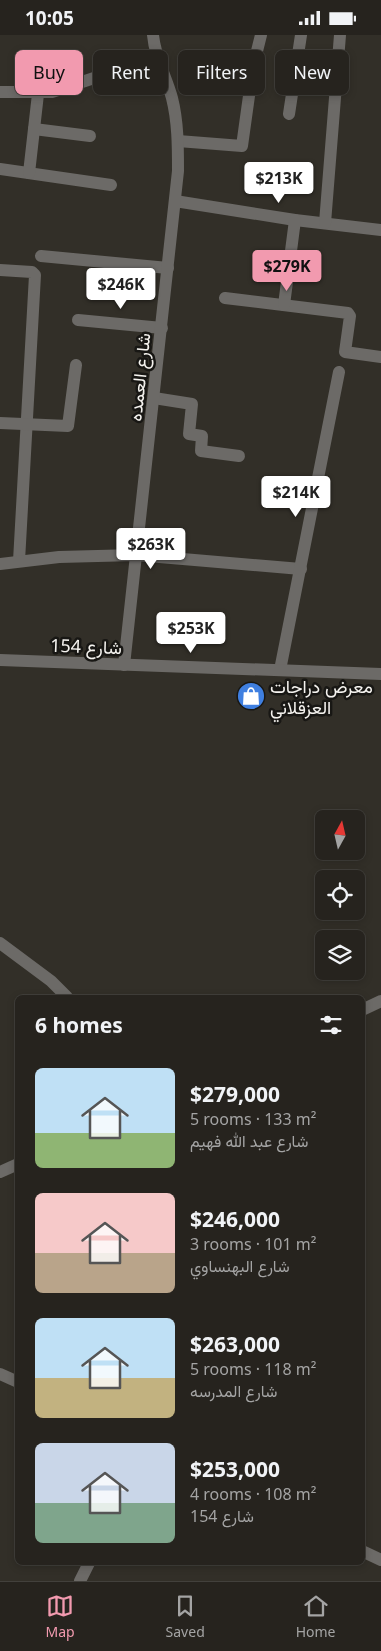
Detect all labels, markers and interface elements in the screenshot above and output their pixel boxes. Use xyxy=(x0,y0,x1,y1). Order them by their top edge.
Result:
text: 10:05 xyxy=(25,5,74,31)
chip: Buy xyxy=(15,50,83,95)
chip: Rent xyxy=(93,50,168,95)
chip: Filters xyxy=(178,50,265,95)
chip: New xyxy=(275,50,349,95)
pin: $213K xyxy=(244,161,314,204)
text: $213K xyxy=(255,167,303,189)
pin: $279K xyxy=(252,249,322,292)
text: $279K xyxy=(263,255,311,277)
pin: $246K xyxy=(86,267,156,310)
text: $246K xyxy=(97,273,145,295)
street label: شارع العمده xyxy=(122,332,157,423)
pin: $214K xyxy=(261,475,331,518)
text: $214K xyxy=(272,481,320,503)
pin: $263K xyxy=(116,527,186,570)
text: $263K xyxy=(127,533,175,555)
pin: $253K xyxy=(156,611,226,654)
text: $253K xyxy=(167,617,215,639)
street label: شارع 154 xyxy=(50,633,122,660)
place label: معرض دراجات العزقلاني xyxy=(270,674,373,723)
shop icon: معرض دراجات العزقلاني xyxy=(236,681,266,711)
north arrow xyxy=(315,810,365,860)
map controls xyxy=(315,810,365,980)
button: locate xyxy=(315,870,365,920)
button: layers xyxy=(315,930,365,980)
text: 6 homes xyxy=(35,1011,123,1039)
icon: filters xyxy=(317,1011,345,1039)
text: $279,000 xyxy=(190,1080,280,1108)
icon: home xyxy=(75,1088,135,1148)
text: 5 rooms · 133 m² xyxy=(190,1108,316,1130)
text: شارع عبد الله فهيم xyxy=(190,1130,308,1152)
text: $246,000 xyxy=(190,1205,280,1233)
icon: home xyxy=(75,1213,135,1273)
text: 3 rooms · 101 m² xyxy=(190,1233,316,1255)
text: شارع البهنساوي xyxy=(190,1255,290,1277)
text: $263,000 xyxy=(190,1330,280,1358)
icon: home xyxy=(75,1338,135,1398)
text: 5 rooms · 118 m² xyxy=(190,1358,316,1380)
text: شارع المدرسه xyxy=(190,1380,277,1402)
text: $253,000 xyxy=(190,1455,280,1483)
icon: home xyxy=(75,1463,135,1523)
text: 4 rooms · 108 m² xyxy=(190,1483,316,1505)
text: شارع 154 xyxy=(190,1505,254,1527)
tab: Map xyxy=(45,1592,75,1641)
tab: Saved xyxy=(166,1592,205,1641)
tab: Home xyxy=(296,1592,336,1641)

